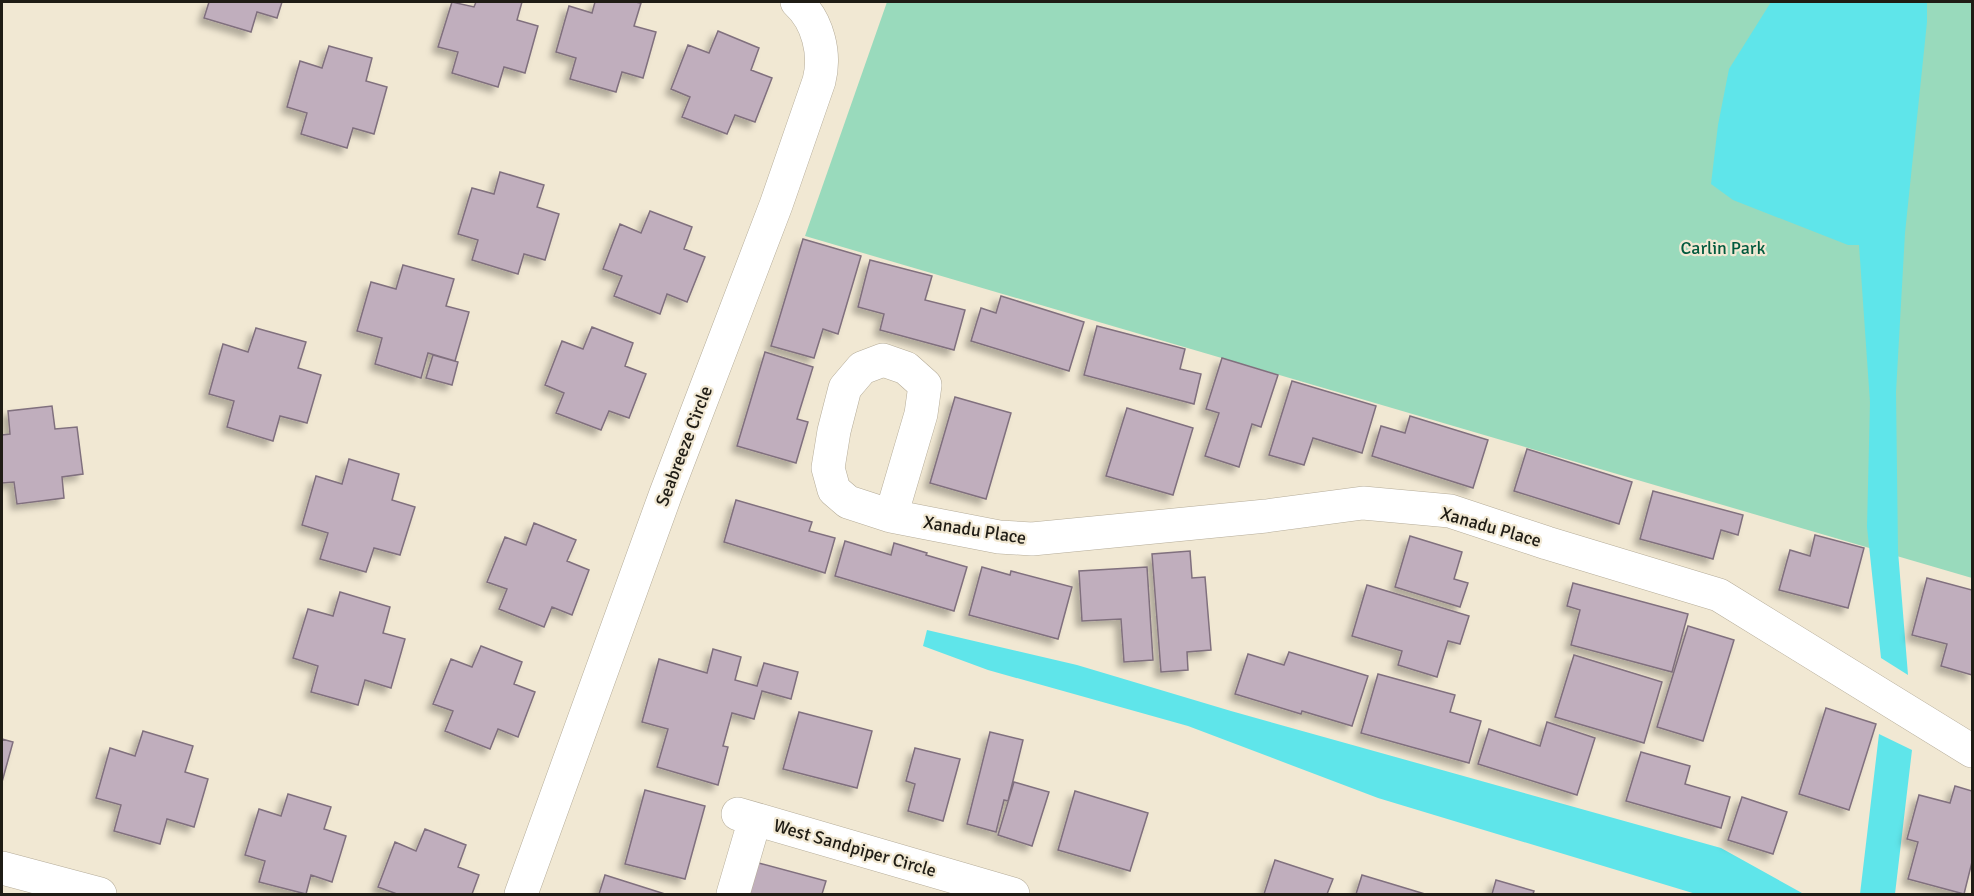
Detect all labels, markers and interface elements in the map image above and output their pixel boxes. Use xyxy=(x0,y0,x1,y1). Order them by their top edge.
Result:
park label: Carlin Park xyxy=(1681,237,1765,259)
street label: Seabreeze Circle xyxy=(651,383,717,509)
street label: Xanadu Place xyxy=(1438,502,1544,552)
street label: Xanadu Place xyxy=(922,511,1028,549)
street label: West Sandpiper Circle xyxy=(771,814,939,882)

